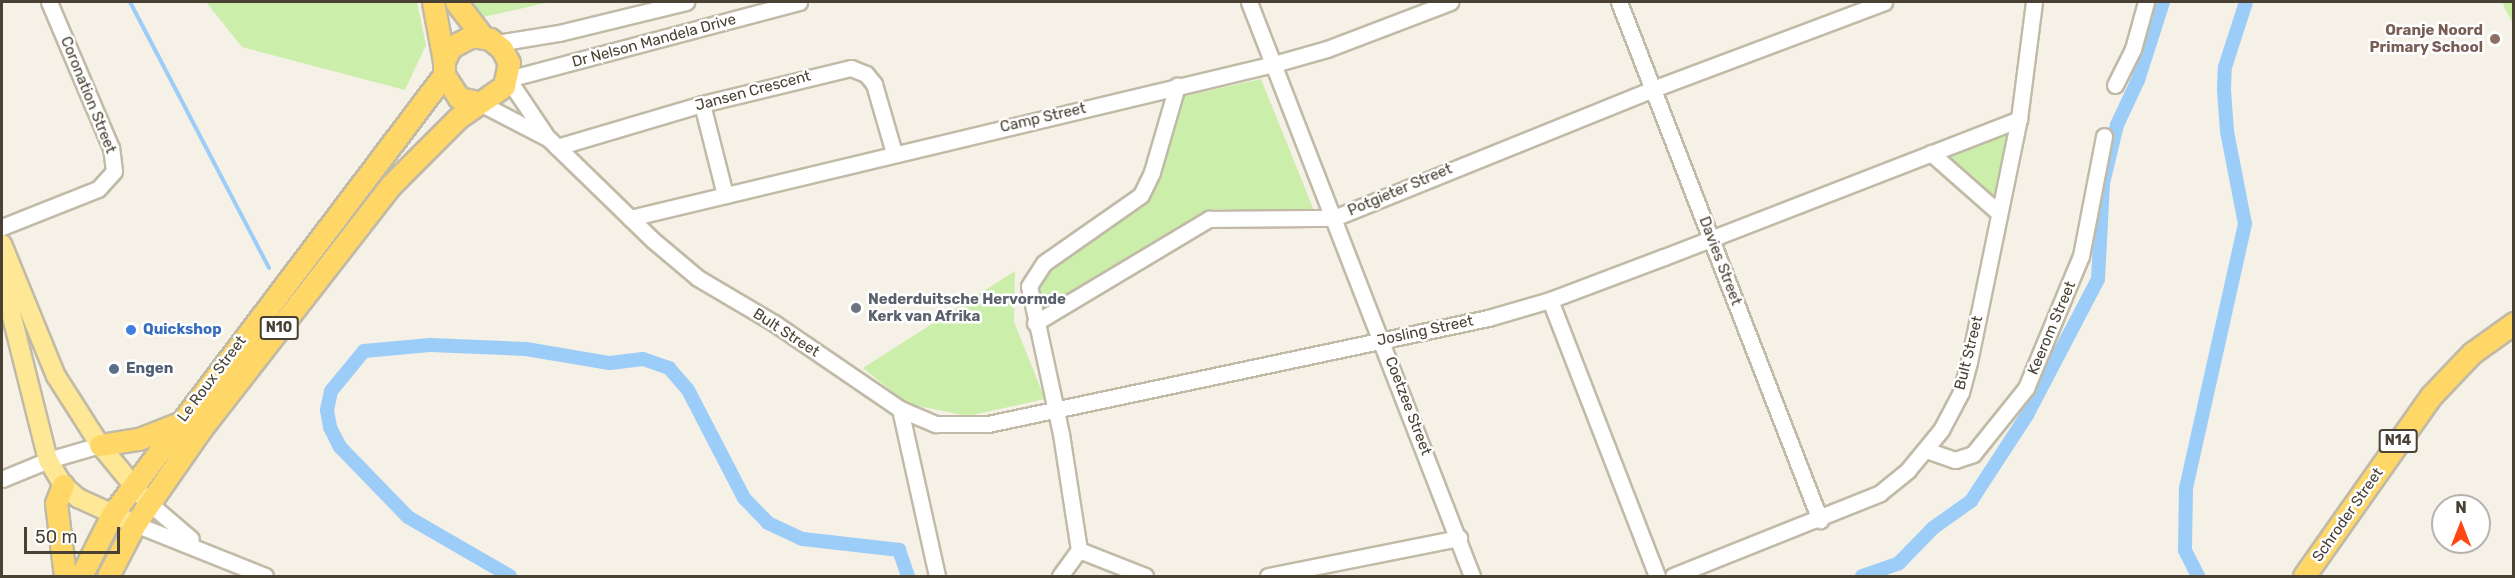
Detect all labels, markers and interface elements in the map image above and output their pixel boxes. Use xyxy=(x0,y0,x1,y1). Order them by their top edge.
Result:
street label: Dr Nelson Mandela Drive xyxy=(570,10,738,72)
place label: Oranje Noord Primary School xyxy=(2369,21,2483,56)
marker: Oranje Noord Primary School xyxy=(2488,32,2502,46)
street label: Coronation Street xyxy=(56,34,120,156)
street label: Jansen Crescent xyxy=(693,67,813,115)
street label: Camp Street xyxy=(998,99,1088,137)
street label: Potgieter Street xyxy=(1345,160,1455,220)
street label: Davies Street xyxy=(1695,214,1745,308)
street label: Keerom Street xyxy=(2024,278,2080,378)
place label: Nederduitsche Hervormde Kerk van Afrika xyxy=(868,290,1066,325)
marker: Nederduitsche Hervormde Kerk van Afrika xyxy=(849,301,863,315)
street label: Bult Street xyxy=(749,305,823,361)
street label: Josling Street xyxy=(1375,312,1475,350)
street label: Bult Street xyxy=(1951,314,1987,392)
road number: N10 xyxy=(260,317,298,339)
place label: Quickshop xyxy=(143,321,222,339)
marker: Quickshop xyxy=(124,323,138,337)
street label: Le Roux Street xyxy=(174,333,250,425)
street label: Coetzee Street xyxy=(1381,354,1435,458)
place label: Engen xyxy=(126,360,173,378)
marker: Engen xyxy=(107,362,121,376)
road number: N14 xyxy=(2378,430,2418,452)
street label: Schroder Street xyxy=(2309,464,2387,566)
north arrow xyxy=(2431,494,2491,554)
text: N xyxy=(2455,498,2467,517)
scale bar xyxy=(27,515,123,553)
text: 50 m xyxy=(35,526,78,548)

